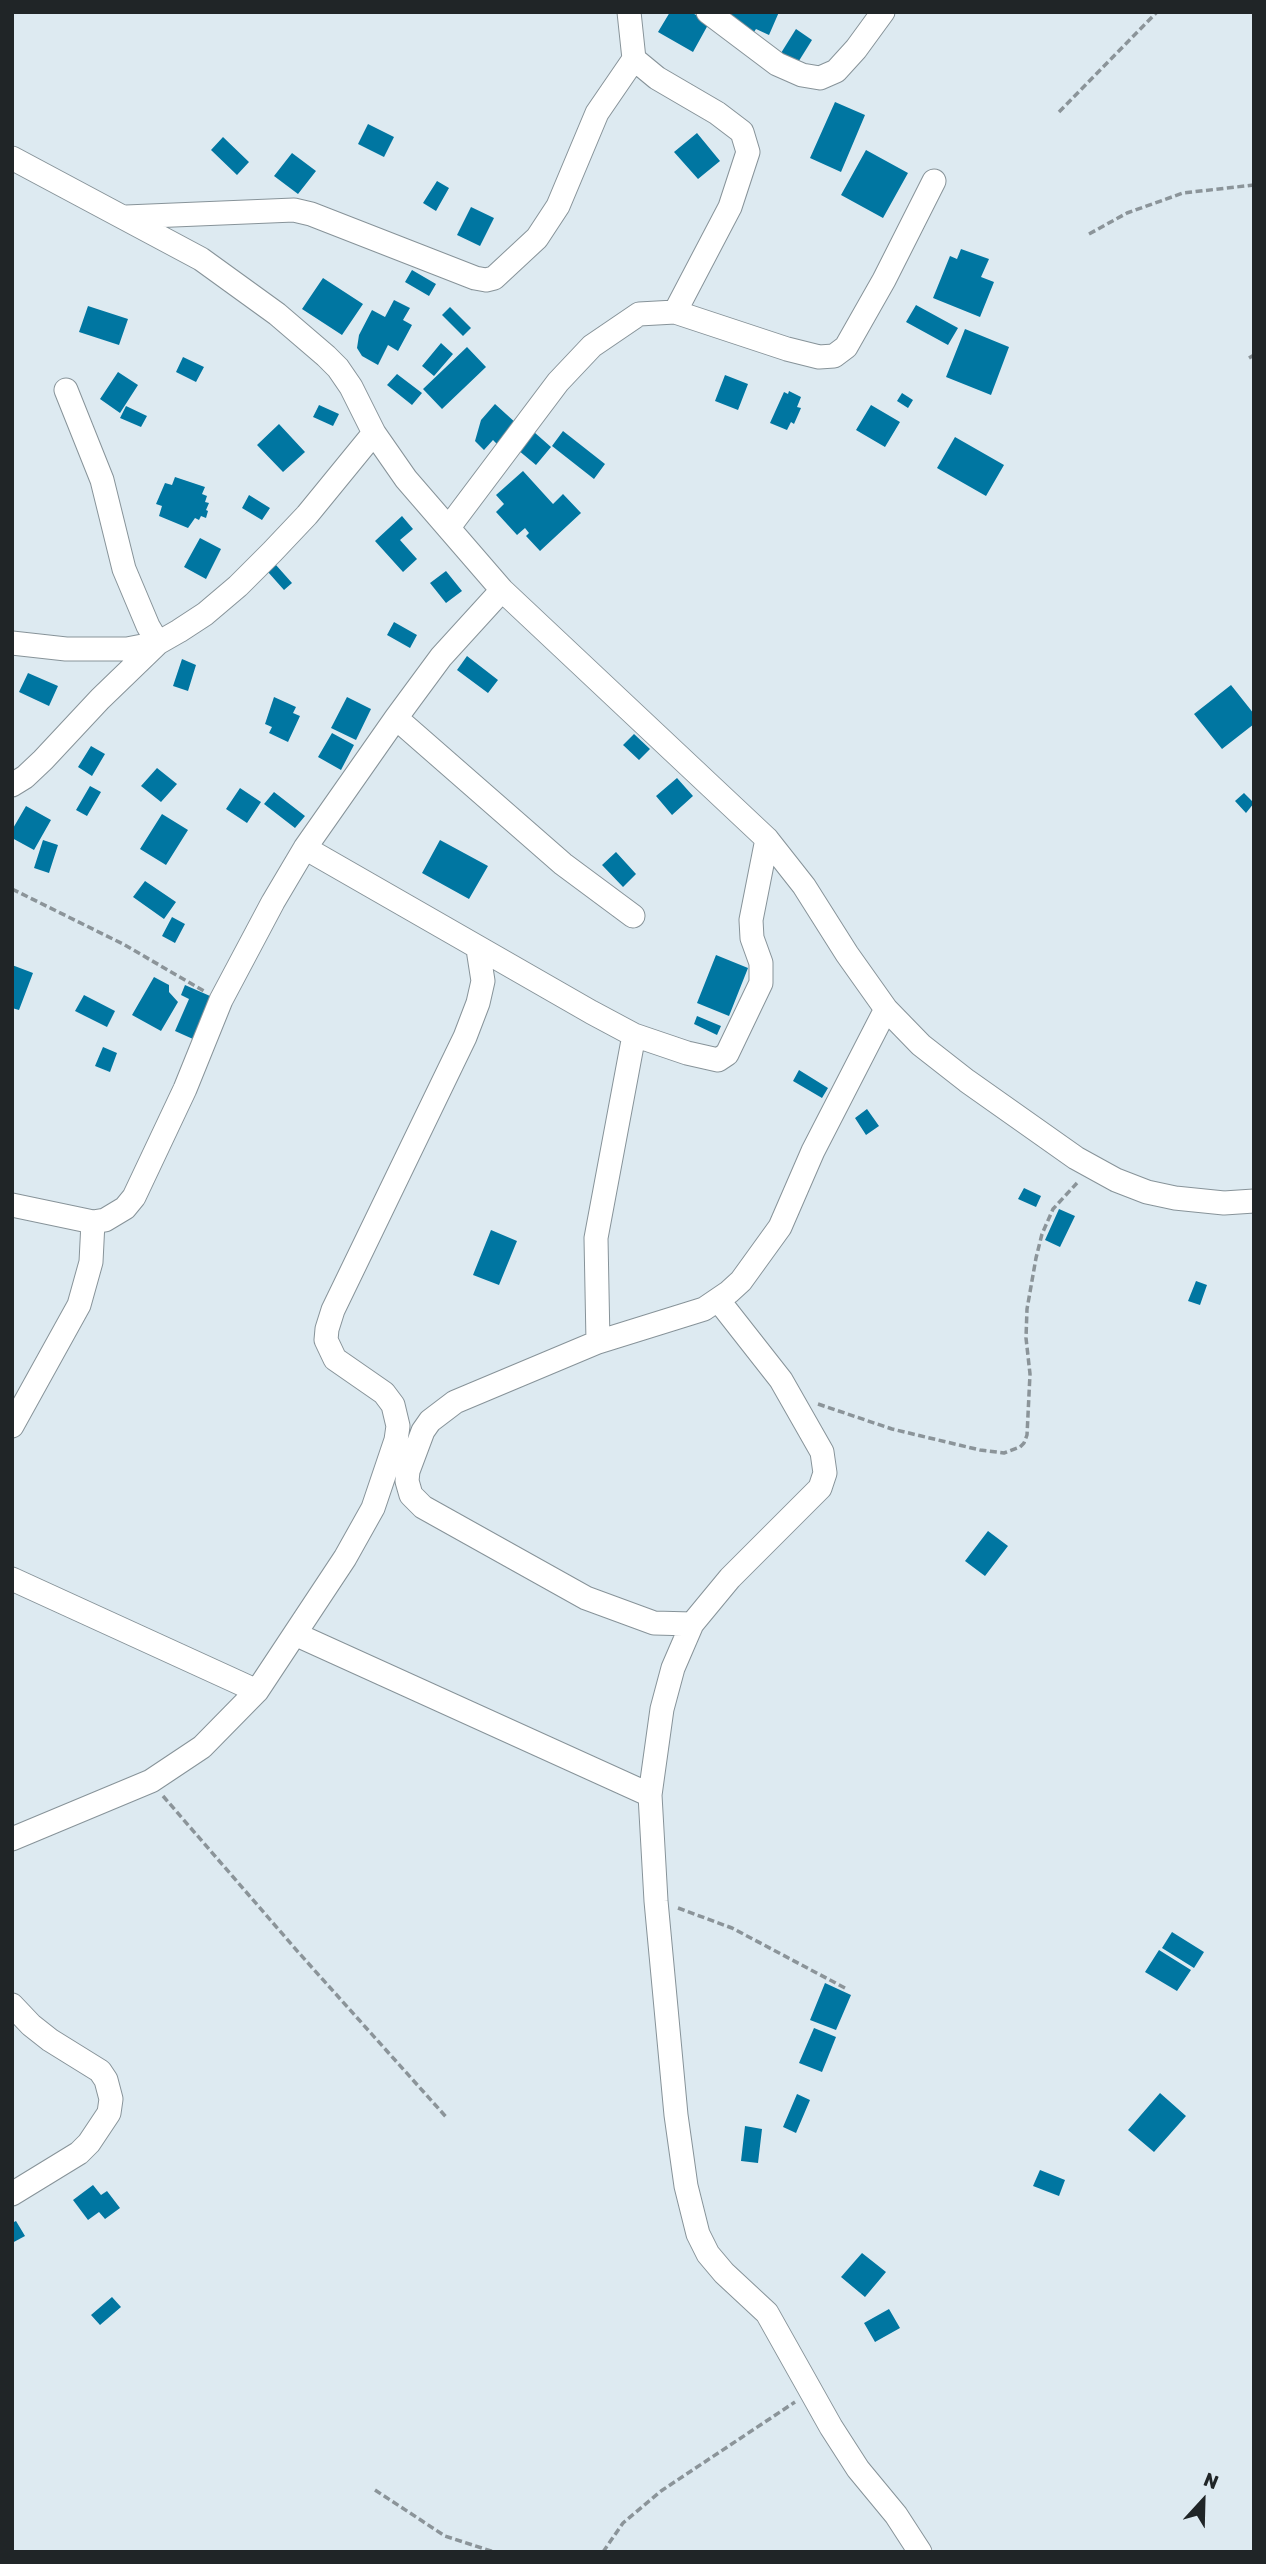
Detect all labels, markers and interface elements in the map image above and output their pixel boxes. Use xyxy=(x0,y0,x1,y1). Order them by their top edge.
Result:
north arrow xyxy=(1168,2466,1238,2536)
text: N xyxy=(1200,2468,1222,2494)

